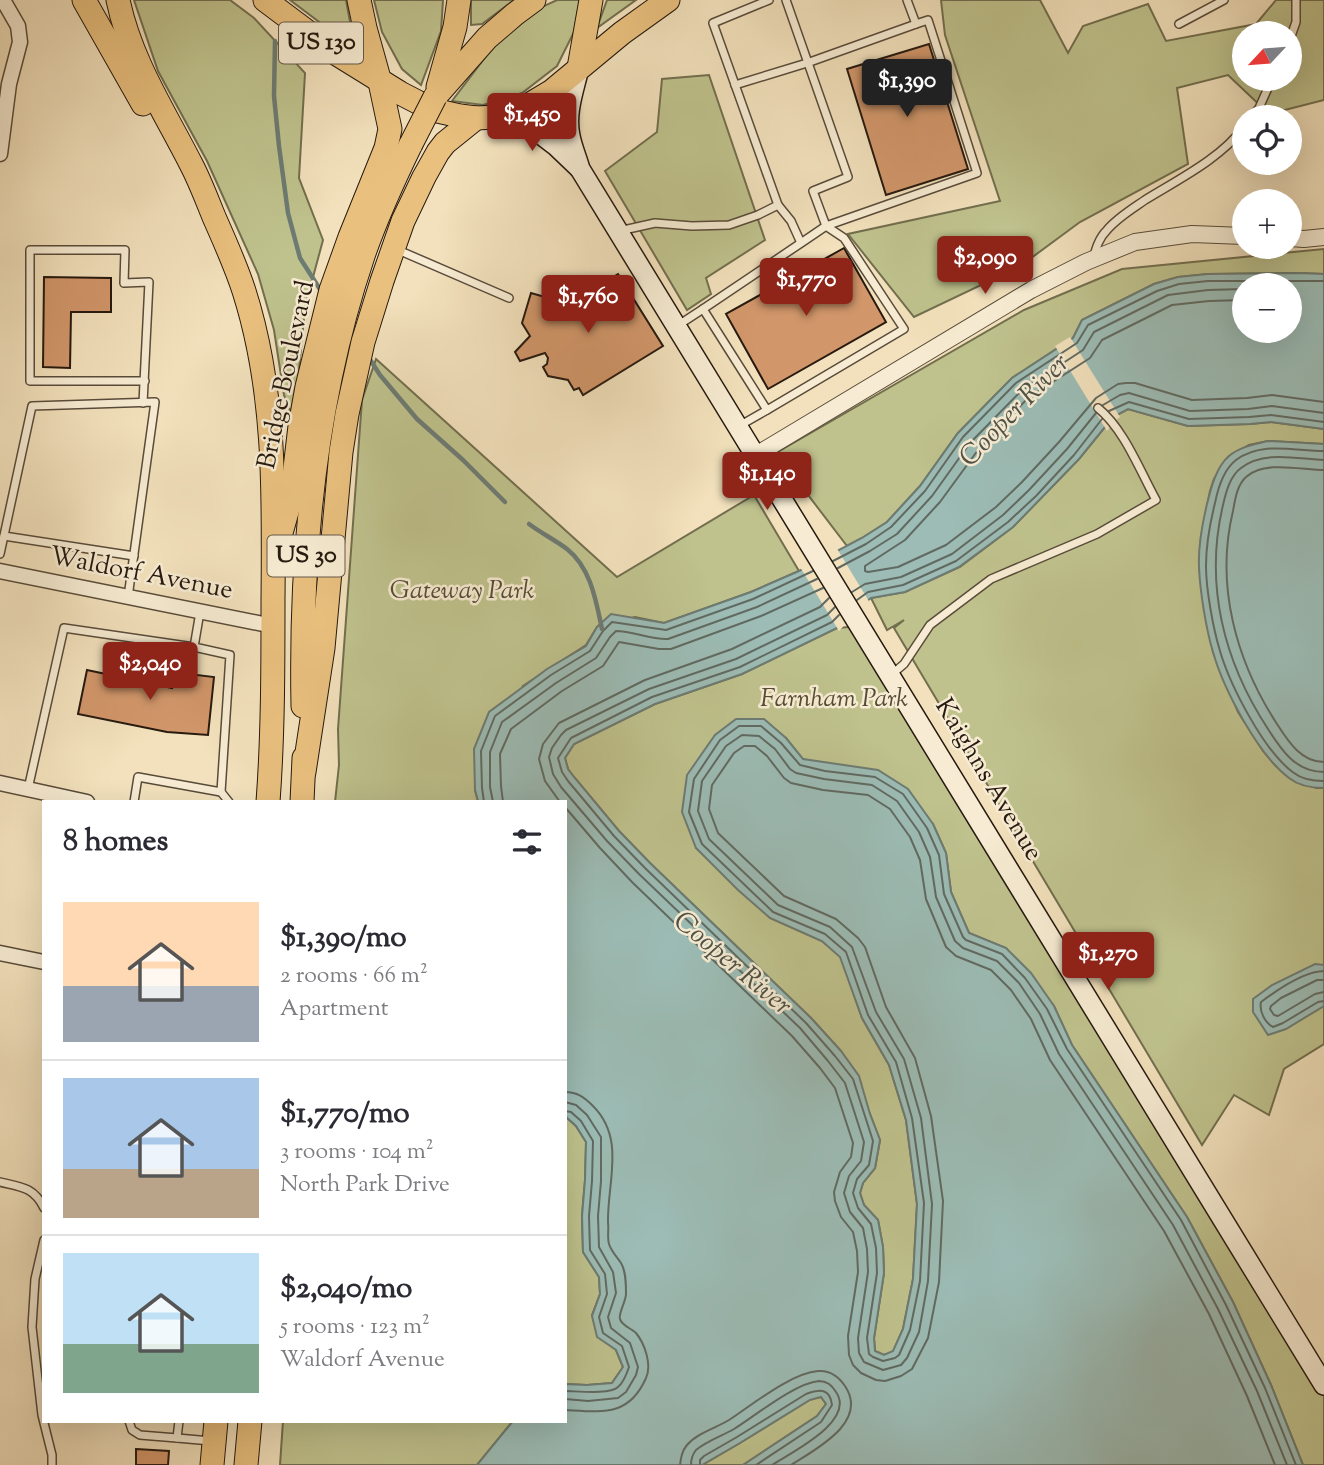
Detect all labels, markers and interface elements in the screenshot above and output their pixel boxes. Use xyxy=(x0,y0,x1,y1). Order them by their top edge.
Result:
north arrow xyxy=(1232,21,1302,91)
map controls xyxy=(1232,21,1302,343)
road number: US 130 xyxy=(279,23,363,64)
pin: $1,390 xyxy=(850,60,964,119)
text: $1,390 xyxy=(878,65,936,98)
pin: $1,450 xyxy=(475,94,589,153)
text: $1,450 xyxy=(503,99,561,132)
button: locate xyxy=(1232,105,1302,175)
button: + xyxy=(1232,189,1302,259)
pin: $2,090 xyxy=(928,236,1042,296)
text: $2,090 xyxy=(953,242,1017,275)
pin: $1,770 xyxy=(749,258,863,318)
text: $1,770 xyxy=(776,264,836,297)
button: − xyxy=(1232,273,1302,343)
pin: $1,760 xyxy=(531,276,645,335)
street label: Bridge Boulevard xyxy=(249,277,325,473)
text: $1,760 xyxy=(558,281,618,314)
water label: Cooper River xyxy=(951,345,1080,477)
pin: $1,140 xyxy=(710,452,824,512)
text: $1,140 xyxy=(738,458,796,491)
road number: US 30 xyxy=(268,536,344,576)
street label: Waldorf Avenue xyxy=(46,538,236,610)
park label: Gateway Park xyxy=(390,573,534,610)
pin: $2,040 xyxy=(93,642,207,702)
text: $2,040 xyxy=(119,648,181,681)
park label: Farnham Park xyxy=(760,681,908,718)
street label: Kaighns Avenue xyxy=(925,692,1051,868)
text: 8 homes xyxy=(63,821,168,864)
icon: filters xyxy=(508,823,546,861)
water label: Cooper River xyxy=(664,902,800,1026)
text: $1,390/mo xyxy=(280,917,407,960)
icon: home xyxy=(119,930,203,1014)
pin: $1,270 xyxy=(1051,932,1165,992)
text: $1,270 xyxy=(1078,938,1138,971)
text: 2 rooms · 66 m² xyxy=(280,960,428,993)
text: Apartment xyxy=(280,993,389,1026)
text: $1,770/mo xyxy=(280,1093,410,1136)
icon: home xyxy=(119,1106,203,1190)
text: 3 rooms · 104 m² xyxy=(280,1136,434,1169)
text: North Park Drive xyxy=(280,1169,450,1202)
text: $2,040/mo xyxy=(280,1268,413,1311)
icon: home xyxy=(119,1281,203,1365)
text: 5 rooms · 123 m² xyxy=(280,1311,430,1344)
text: Waldorf Avenue xyxy=(280,1344,445,1377)

